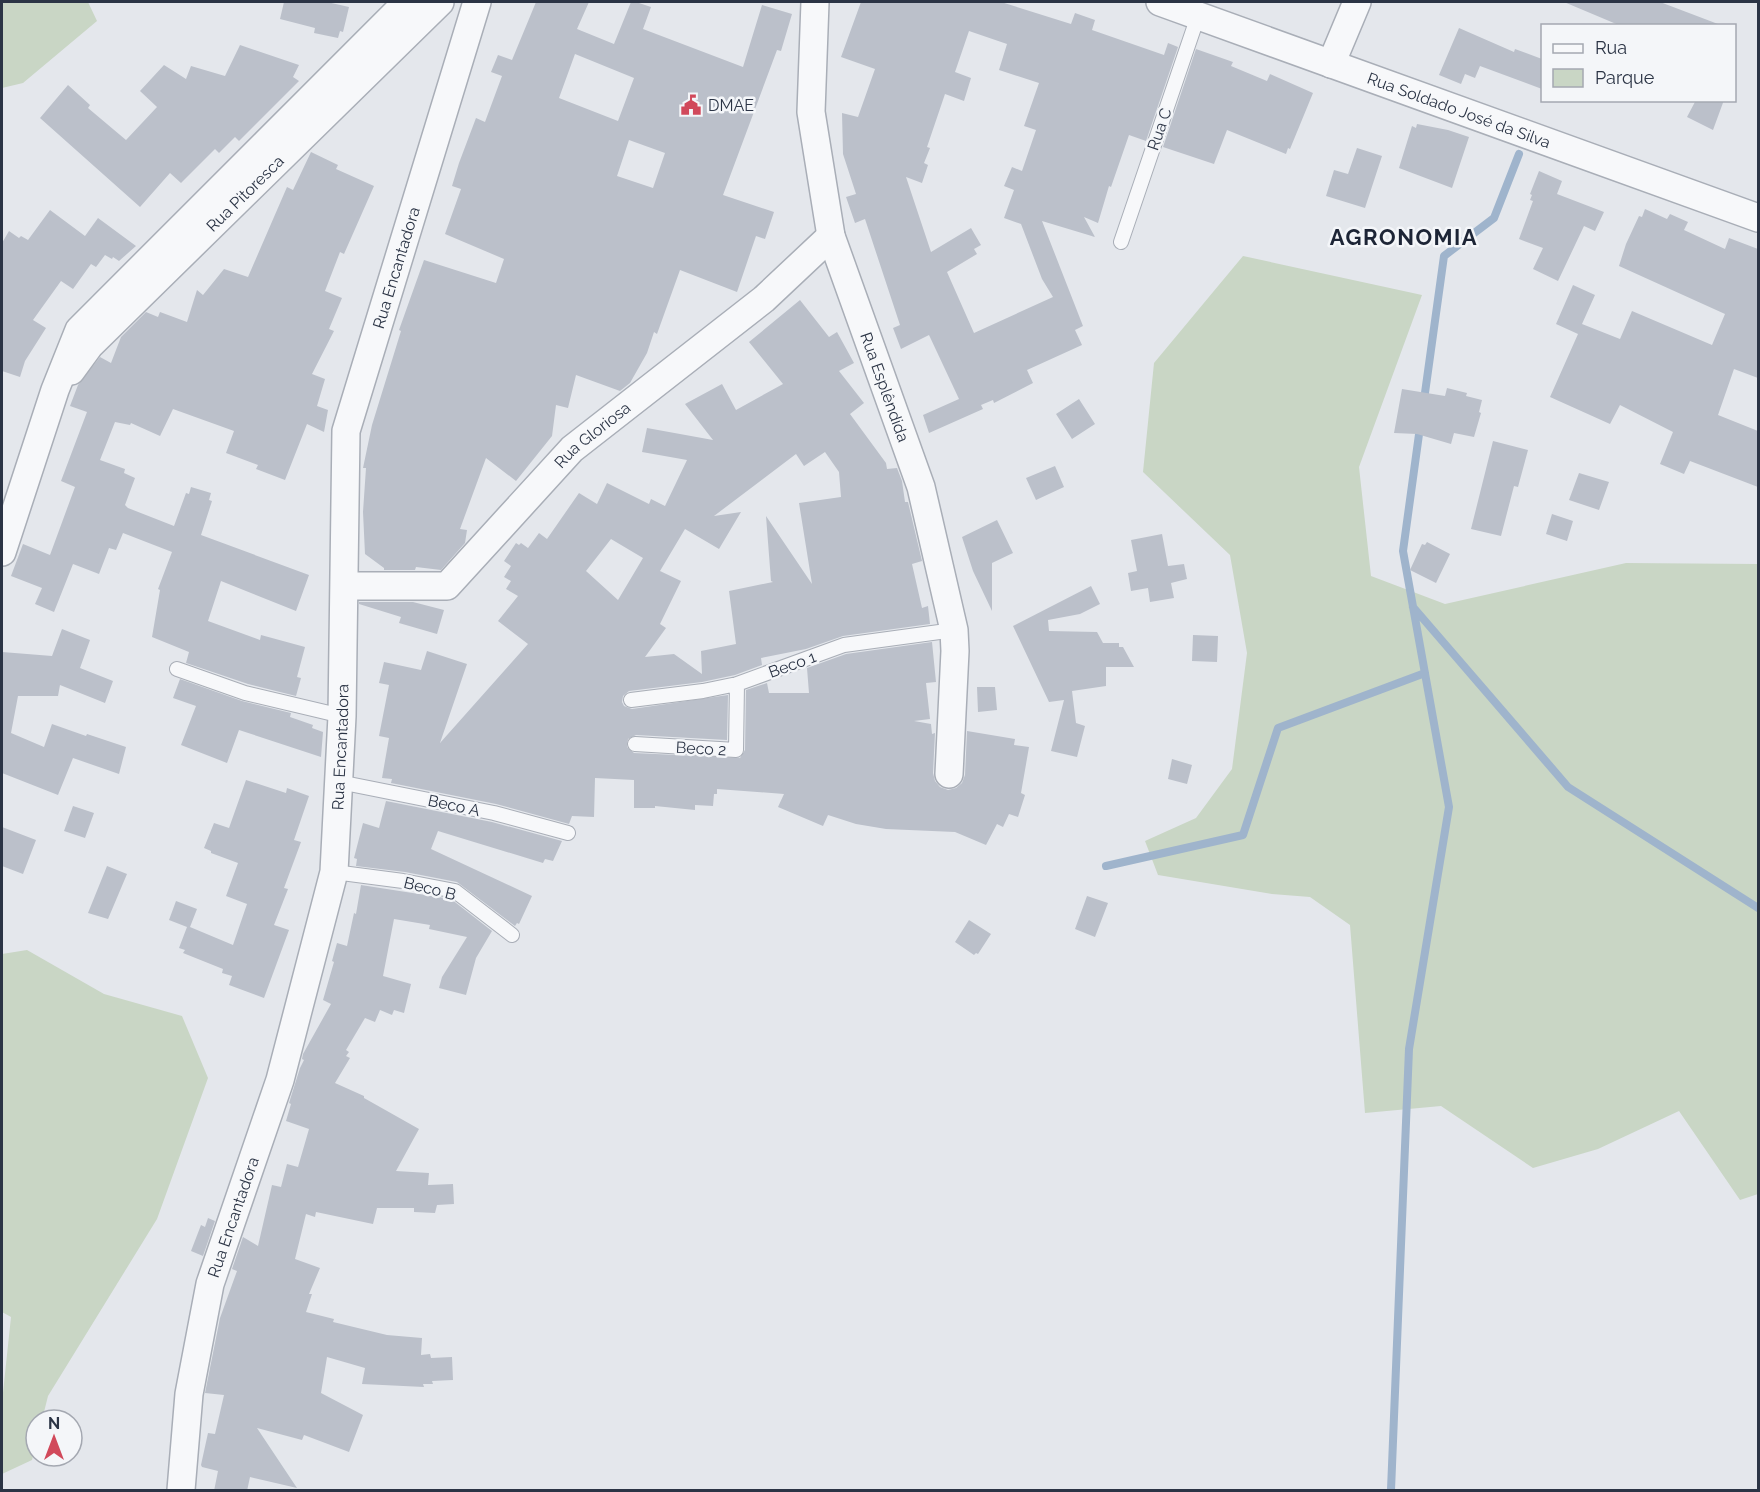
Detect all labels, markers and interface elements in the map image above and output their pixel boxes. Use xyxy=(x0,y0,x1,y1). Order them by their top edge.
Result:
legend xyxy=(1541,24,1736,102)
text: Rua xyxy=(1595,37,1627,58)
text: Parque xyxy=(1595,67,1655,88)
street label: Rua Soldado José da Silva xyxy=(1365,69,1553,152)
public building icon: DMAE xyxy=(679,93,703,117)
place label: DMAE xyxy=(708,96,754,115)
street label: Rua C xyxy=(1143,105,1176,153)
street label: Rua Pitoresca xyxy=(203,152,288,236)
street label: Rua Encantadora xyxy=(369,205,424,331)
district label: AGRONOMIA xyxy=(1330,224,1478,250)
street label: Rua Esplêndida xyxy=(856,330,913,445)
street label: Rua Gloriosa xyxy=(551,398,634,472)
street label: Beco 1 xyxy=(766,647,819,682)
street label: Rua Encantadora xyxy=(328,684,352,811)
street label: Beco 2 xyxy=(675,738,727,759)
street label: Beco A xyxy=(426,791,482,820)
street label: Beco B xyxy=(402,873,458,904)
street label: Rua Encantadora xyxy=(204,1154,263,1280)
north arrow xyxy=(24,1408,84,1468)
text: N xyxy=(48,1414,60,1433)

